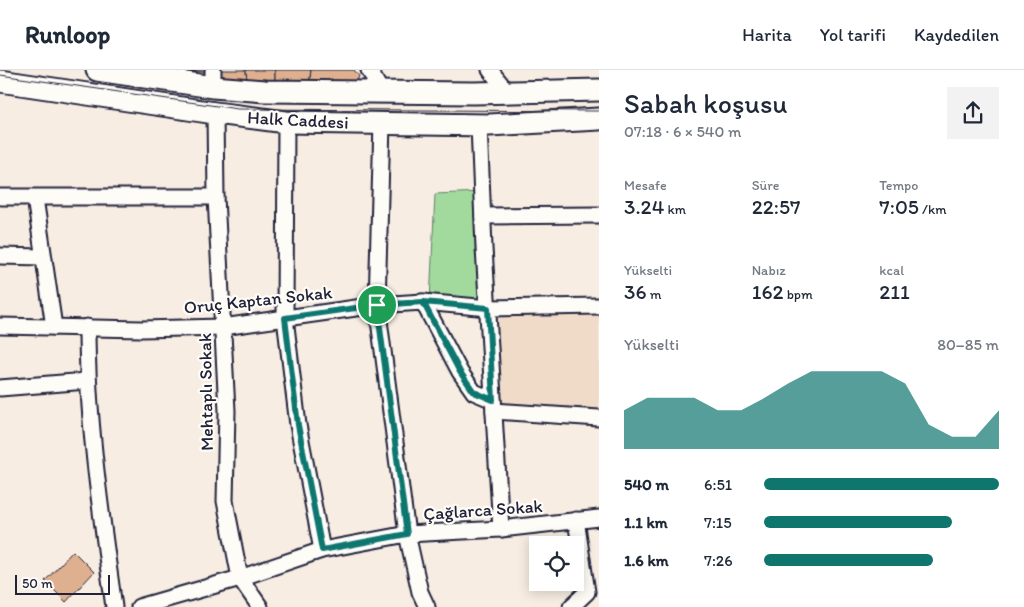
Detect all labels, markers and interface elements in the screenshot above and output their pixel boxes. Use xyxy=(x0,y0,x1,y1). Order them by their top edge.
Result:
text: Runloop xyxy=(25,20,110,49)
text: Harita xyxy=(742,24,792,46)
text: Yol tarifi xyxy=(820,24,886,46)
text: Kaydedilen xyxy=(914,24,999,46)
text: Sabah koşusu xyxy=(624,86,788,120)
button: share xyxy=(947,87,999,139)
street label: Halk Caddesi xyxy=(247,106,349,134)
text: 07:18 · 6 × 540 m xyxy=(624,122,741,141)
text: Mesafe xyxy=(624,177,667,194)
text: Süre xyxy=(752,177,780,194)
text: Tempo xyxy=(879,177,918,194)
text: 3.24 xyxy=(624,194,664,219)
text: 22:57 xyxy=(752,194,800,219)
text: 7:05 xyxy=(879,194,919,219)
text: km xyxy=(664,201,686,218)
text: /km xyxy=(919,201,946,218)
text: Yükselti xyxy=(624,262,672,279)
text: Nabız xyxy=(752,262,786,279)
text: kcal xyxy=(879,262,904,279)
text: 36 xyxy=(624,279,647,304)
text: 162 xyxy=(752,279,784,304)
text: 211 xyxy=(879,279,910,304)
street label: Oruç Kaptan Sokak xyxy=(183,281,334,319)
pin xyxy=(356,284,398,326)
text: m xyxy=(647,286,662,303)
text: bpm xyxy=(784,286,813,303)
icon: arrive xyxy=(363,291,391,319)
street label: Mehtaplı Sokak xyxy=(194,333,218,451)
text: Yükselti xyxy=(624,335,679,354)
text: 80–85 m xyxy=(937,335,999,354)
text: 540 m xyxy=(624,475,669,494)
text: 6:51 xyxy=(704,475,732,494)
street label: Çağlarca Sokak xyxy=(423,495,543,525)
text: 1.1 km xyxy=(624,513,668,532)
text: 7:15 xyxy=(704,513,732,532)
map controls xyxy=(529,536,584,591)
button: locate xyxy=(529,536,584,591)
text: 1.6 km xyxy=(624,551,669,570)
text: 7:26 xyxy=(704,551,733,570)
scale bar xyxy=(15,572,110,595)
text: 50 m xyxy=(22,575,53,592)

